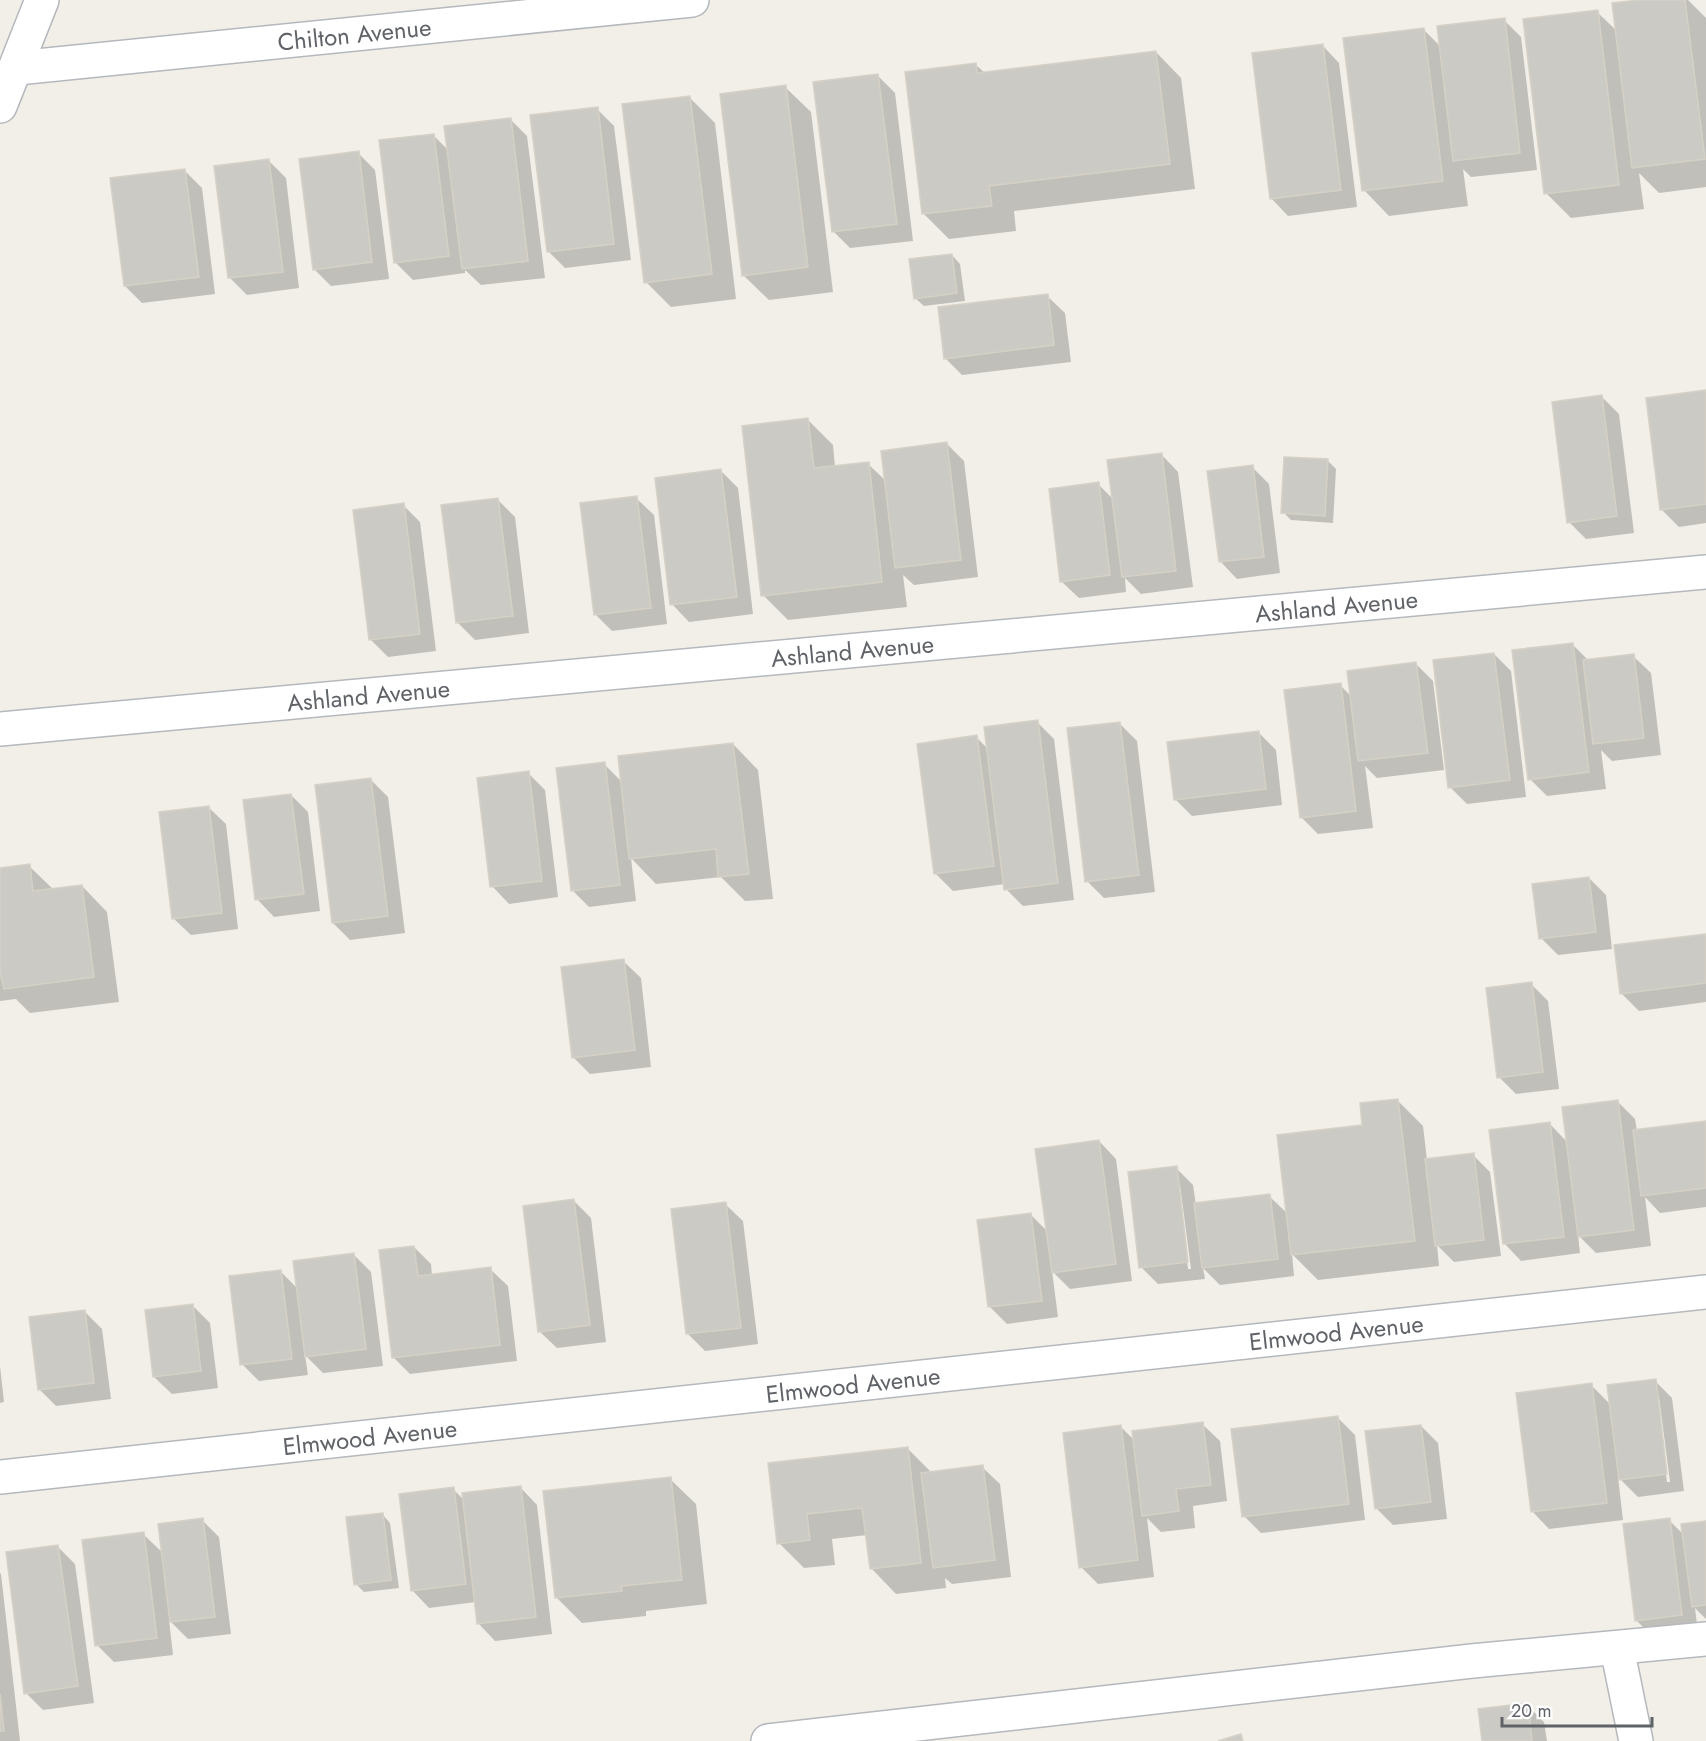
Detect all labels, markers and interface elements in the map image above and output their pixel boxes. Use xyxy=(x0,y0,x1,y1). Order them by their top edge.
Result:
street label: Chilton Avenue xyxy=(276,9,433,59)
street label: Ashland Avenue xyxy=(1253,581,1419,631)
street label: Ashland Avenue xyxy=(769,626,935,675)
street label: Ashland Avenue xyxy=(285,670,451,720)
street label: Elmwood Avenue xyxy=(1247,1305,1425,1359)
street label: Elmwood Avenue xyxy=(764,1358,942,1411)
street label: Elmwood Avenue xyxy=(281,1410,459,1464)
scale bar xyxy=(1502,1690,1652,1728)
text: 20 m xyxy=(1511,1698,1551,1724)

